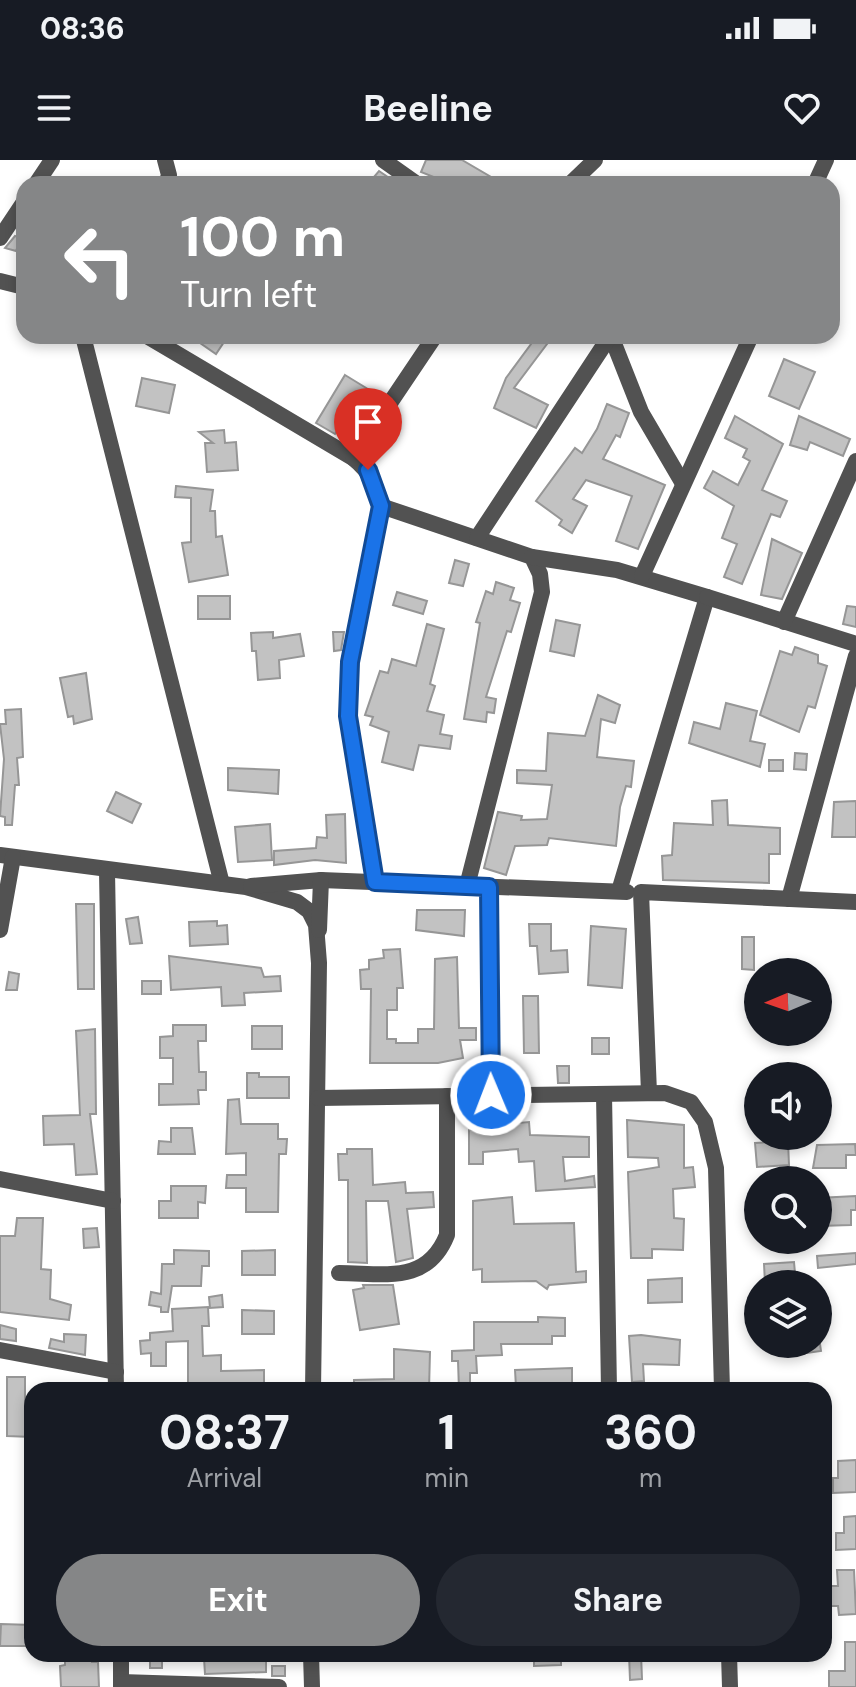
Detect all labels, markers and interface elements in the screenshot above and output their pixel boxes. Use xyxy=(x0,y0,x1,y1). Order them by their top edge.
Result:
text: 08:36 xyxy=(40,9,125,48)
text: Beeline xyxy=(363,85,493,132)
icon: menu xyxy=(32,86,76,130)
icon: heart xyxy=(780,86,824,130)
text: 100 m xyxy=(180,200,345,273)
icon: left xyxy=(48,208,152,312)
text: Turn left xyxy=(180,271,317,318)
pin xyxy=(334,388,402,470)
icon: arrive xyxy=(346,400,390,444)
north arrow xyxy=(744,958,832,1046)
map controls xyxy=(744,958,832,1358)
position arrow xyxy=(449,1053,533,1137)
button: sound xyxy=(744,1062,832,1150)
button: search xyxy=(744,1166,832,1254)
button: layers xyxy=(744,1270,832,1358)
text: 08:37 xyxy=(159,1401,290,1464)
text: 1 xyxy=(438,1401,456,1464)
text: 360 xyxy=(604,1401,697,1464)
text: Arrival xyxy=(186,1461,262,1495)
text: min xyxy=(425,1461,469,1495)
text: m xyxy=(639,1461,662,1495)
button: Exit xyxy=(56,1554,420,1646)
button: Share xyxy=(436,1554,800,1646)

